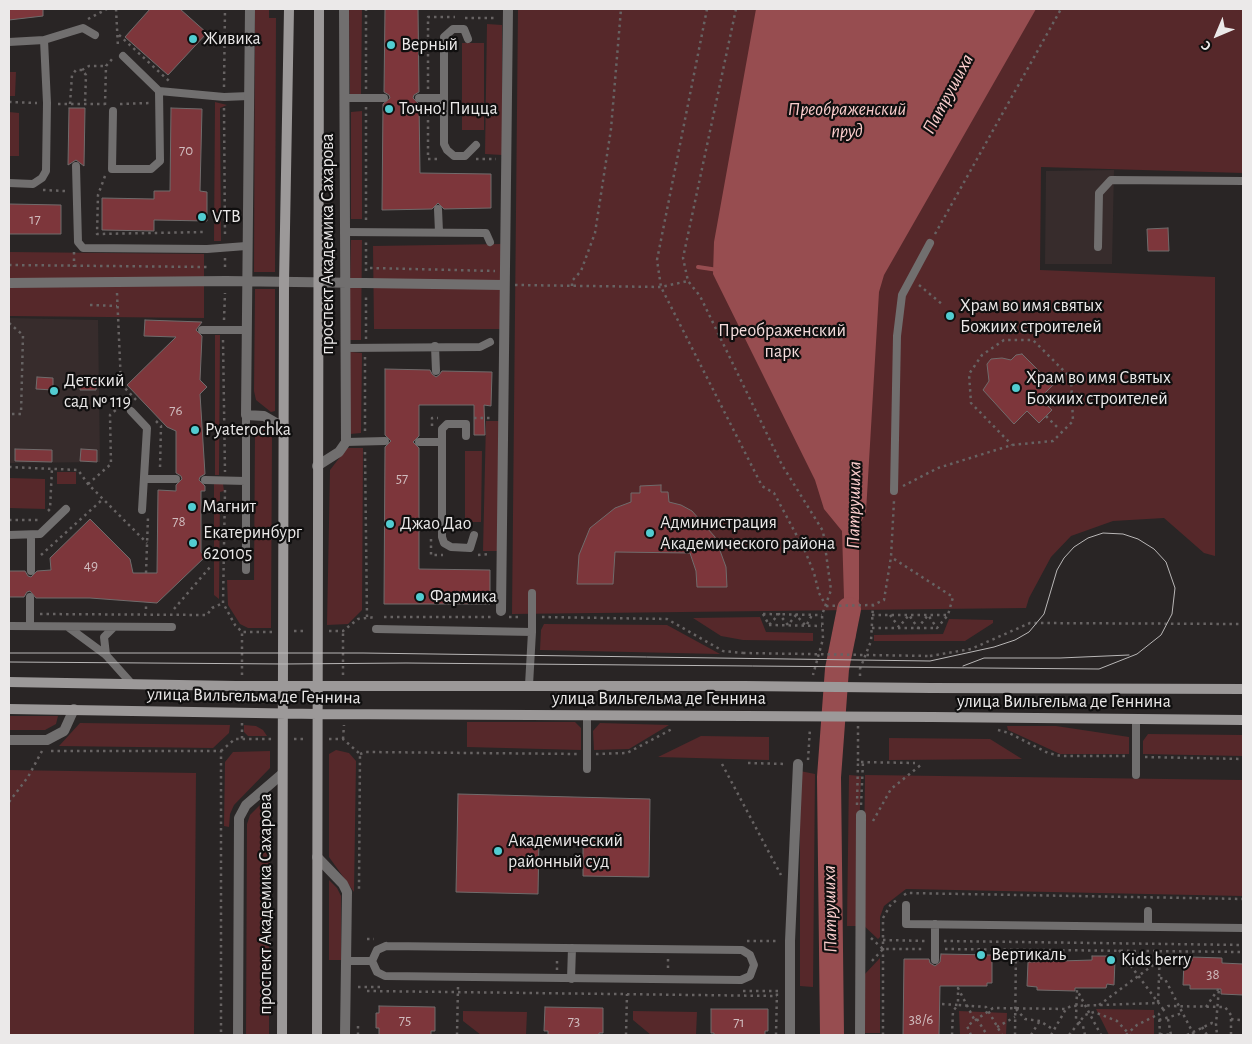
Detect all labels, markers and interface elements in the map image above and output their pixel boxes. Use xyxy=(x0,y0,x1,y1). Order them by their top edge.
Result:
north arrow xyxy=(1192,10,1242,60)
place label: Живика xyxy=(203,28,261,50)
marker: Живика xyxy=(187,33,199,45)
place label: Верный xyxy=(401,34,458,56)
text: С xyxy=(1199,38,1214,53)
marker: Верный xyxy=(385,39,397,51)
water label: Патрушиха xyxy=(917,50,979,138)
place label: Точно! Пицца xyxy=(399,98,498,120)
water label: Преображенский пруд xyxy=(788,98,906,142)
marker: Точно! Пицца xyxy=(383,103,395,115)
street label: проспект Академика Сахарова xyxy=(317,133,339,355)
house number: 70 xyxy=(179,141,193,159)
place label: VTB xyxy=(212,206,241,228)
house number: 17 xyxy=(29,210,41,228)
marker: VTB xyxy=(196,211,208,223)
place label: Храм во имя святых Божиих строителей xyxy=(960,295,1102,338)
marker: Храм во имя святых Божиих строителей xyxy=(944,310,956,322)
park label: Преображенский парк xyxy=(718,320,846,362)
place label: Храм во имя Святых Божиих строителей xyxy=(1026,367,1171,409)
place label: Детский сад № 119 xyxy=(64,370,131,412)
marker: Храм во имя Святых Божиих строителей xyxy=(1010,382,1022,394)
marker: Детский сад № 119 xyxy=(48,385,60,397)
house number: 76 xyxy=(169,401,183,419)
place label: Pyaterochka xyxy=(205,419,291,441)
marker: Pyaterochka xyxy=(189,424,201,436)
water label: Патрушиха xyxy=(842,461,866,549)
house number: 57 xyxy=(396,469,408,487)
place label: Магнит xyxy=(202,496,256,518)
marker: Магнит xyxy=(186,501,198,513)
house number: 78 xyxy=(172,512,186,530)
place label: Администрация Академического района xyxy=(660,512,835,554)
place label: Джао Дао xyxy=(400,513,471,535)
marker: Джао Дао xyxy=(384,518,396,530)
place label: Екатеринбург 620105 xyxy=(203,522,302,564)
marker: Администрация Академического района xyxy=(644,527,656,539)
marker: Екатеринбург 620105 xyxy=(187,537,199,549)
house number: 49 xyxy=(84,556,98,574)
place label: Фармика xyxy=(430,586,497,608)
marker: Фармика xyxy=(414,591,426,603)
street label: улица Вильгельма де Геннина xyxy=(147,683,361,709)
street label: улица Вильгельма де Геннина xyxy=(552,688,766,710)
street label: улица Вильгельма де Геннина xyxy=(957,691,1171,713)
street label: проспект Академика Сахарова xyxy=(255,793,277,1015)
place label: Академический районный суд xyxy=(508,830,623,872)
marker: Академический районный суд xyxy=(492,845,504,857)
water label: Патрушиха xyxy=(818,865,842,953)
place label: Вертикаль xyxy=(991,944,1066,966)
marker: Вертикаль xyxy=(975,949,987,961)
place label: Kids berry xyxy=(1121,949,1191,971)
marker: Kids berry xyxy=(1105,954,1117,966)
house number: 38 xyxy=(1206,965,1220,983)
house number: 38/6 xyxy=(909,1010,933,1028)
house number: 75 xyxy=(399,1011,411,1029)
house number: 73 xyxy=(568,1012,580,1030)
house number: 71 xyxy=(733,1013,745,1031)

